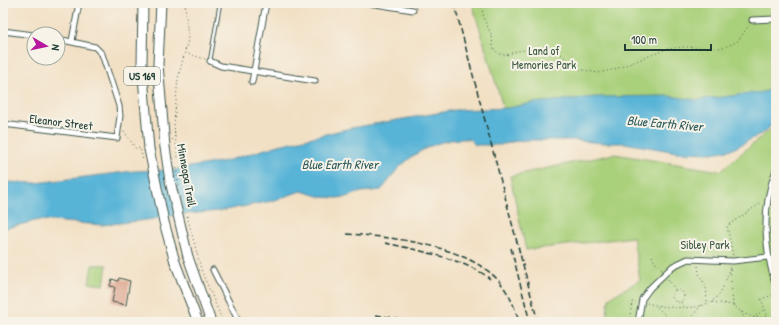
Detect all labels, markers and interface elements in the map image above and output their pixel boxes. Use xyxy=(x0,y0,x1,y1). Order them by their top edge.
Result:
north arrow xyxy=(26,26,66,66)
scale bar xyxy=(625,26,711,52)
text: 100 m xyxy=(631,31,657,48)
park label: Land of Memories Park xyxy=(512,42,576,73)
text: N xyxy=(48,44,63,52)
road number: US 169 xyxy=(124,67,160,85)
street label: Eleanor Street xyxy=(28,110,94,134)
water label: Blue Earth River xyxy=(626,111,706,135)
street label: Minneopa Trail xyxy=(173,142,201,209)
water label: Blue Earth River xyxy=(302,155,380,173)
park label: Sibley Park xyxy=(680,236,730,253)

